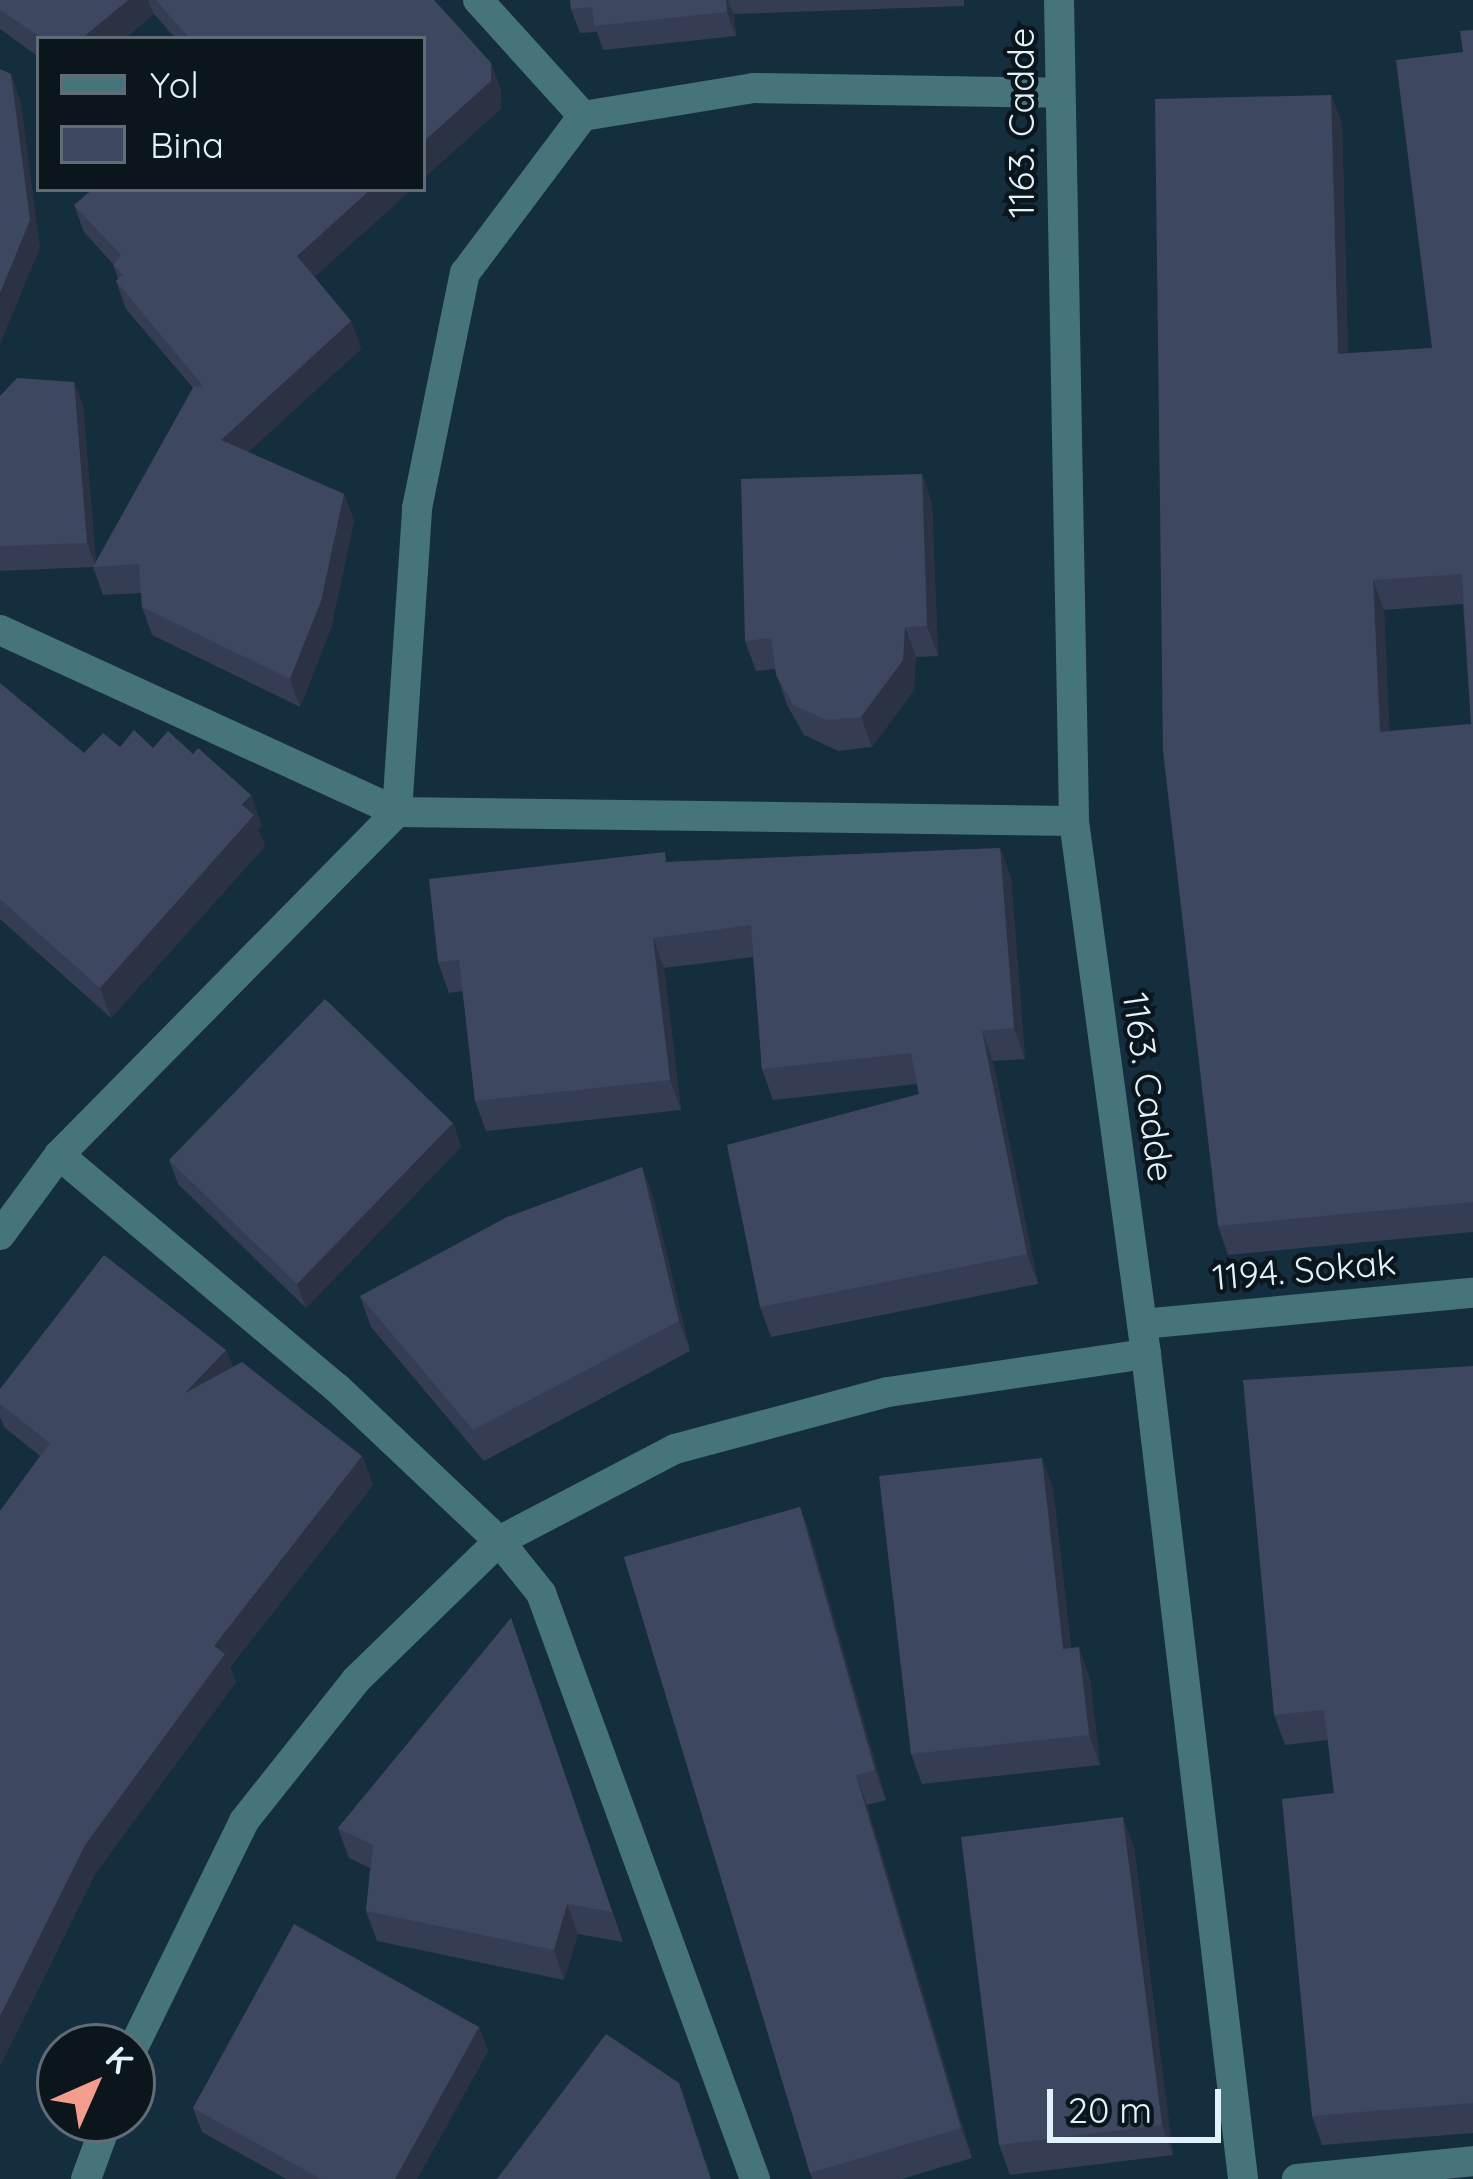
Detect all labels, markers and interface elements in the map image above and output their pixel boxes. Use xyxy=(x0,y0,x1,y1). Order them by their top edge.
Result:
street label: 1163. Cadde xyxy=(999,28,1043,218)
legend xyxy=(36,36,426,192)
text: Yol xyxy=(150,62,199,107)
text: Bina xyxy=(150,122,224,167)
street label: 1163. Cadde xyxy=(1114,990,1184,1184)
street label: 1194. Sokak xyxy=(1210,1239,1398,1299)
north arrow xyxy=(36,2023,156,2143)
text: K xyxy=(98,2037,142,2081)
scale bar xyxy=(1053,2065,1227,2139)
text: 20 m xyxy=(1068,2087,1152,2132)

